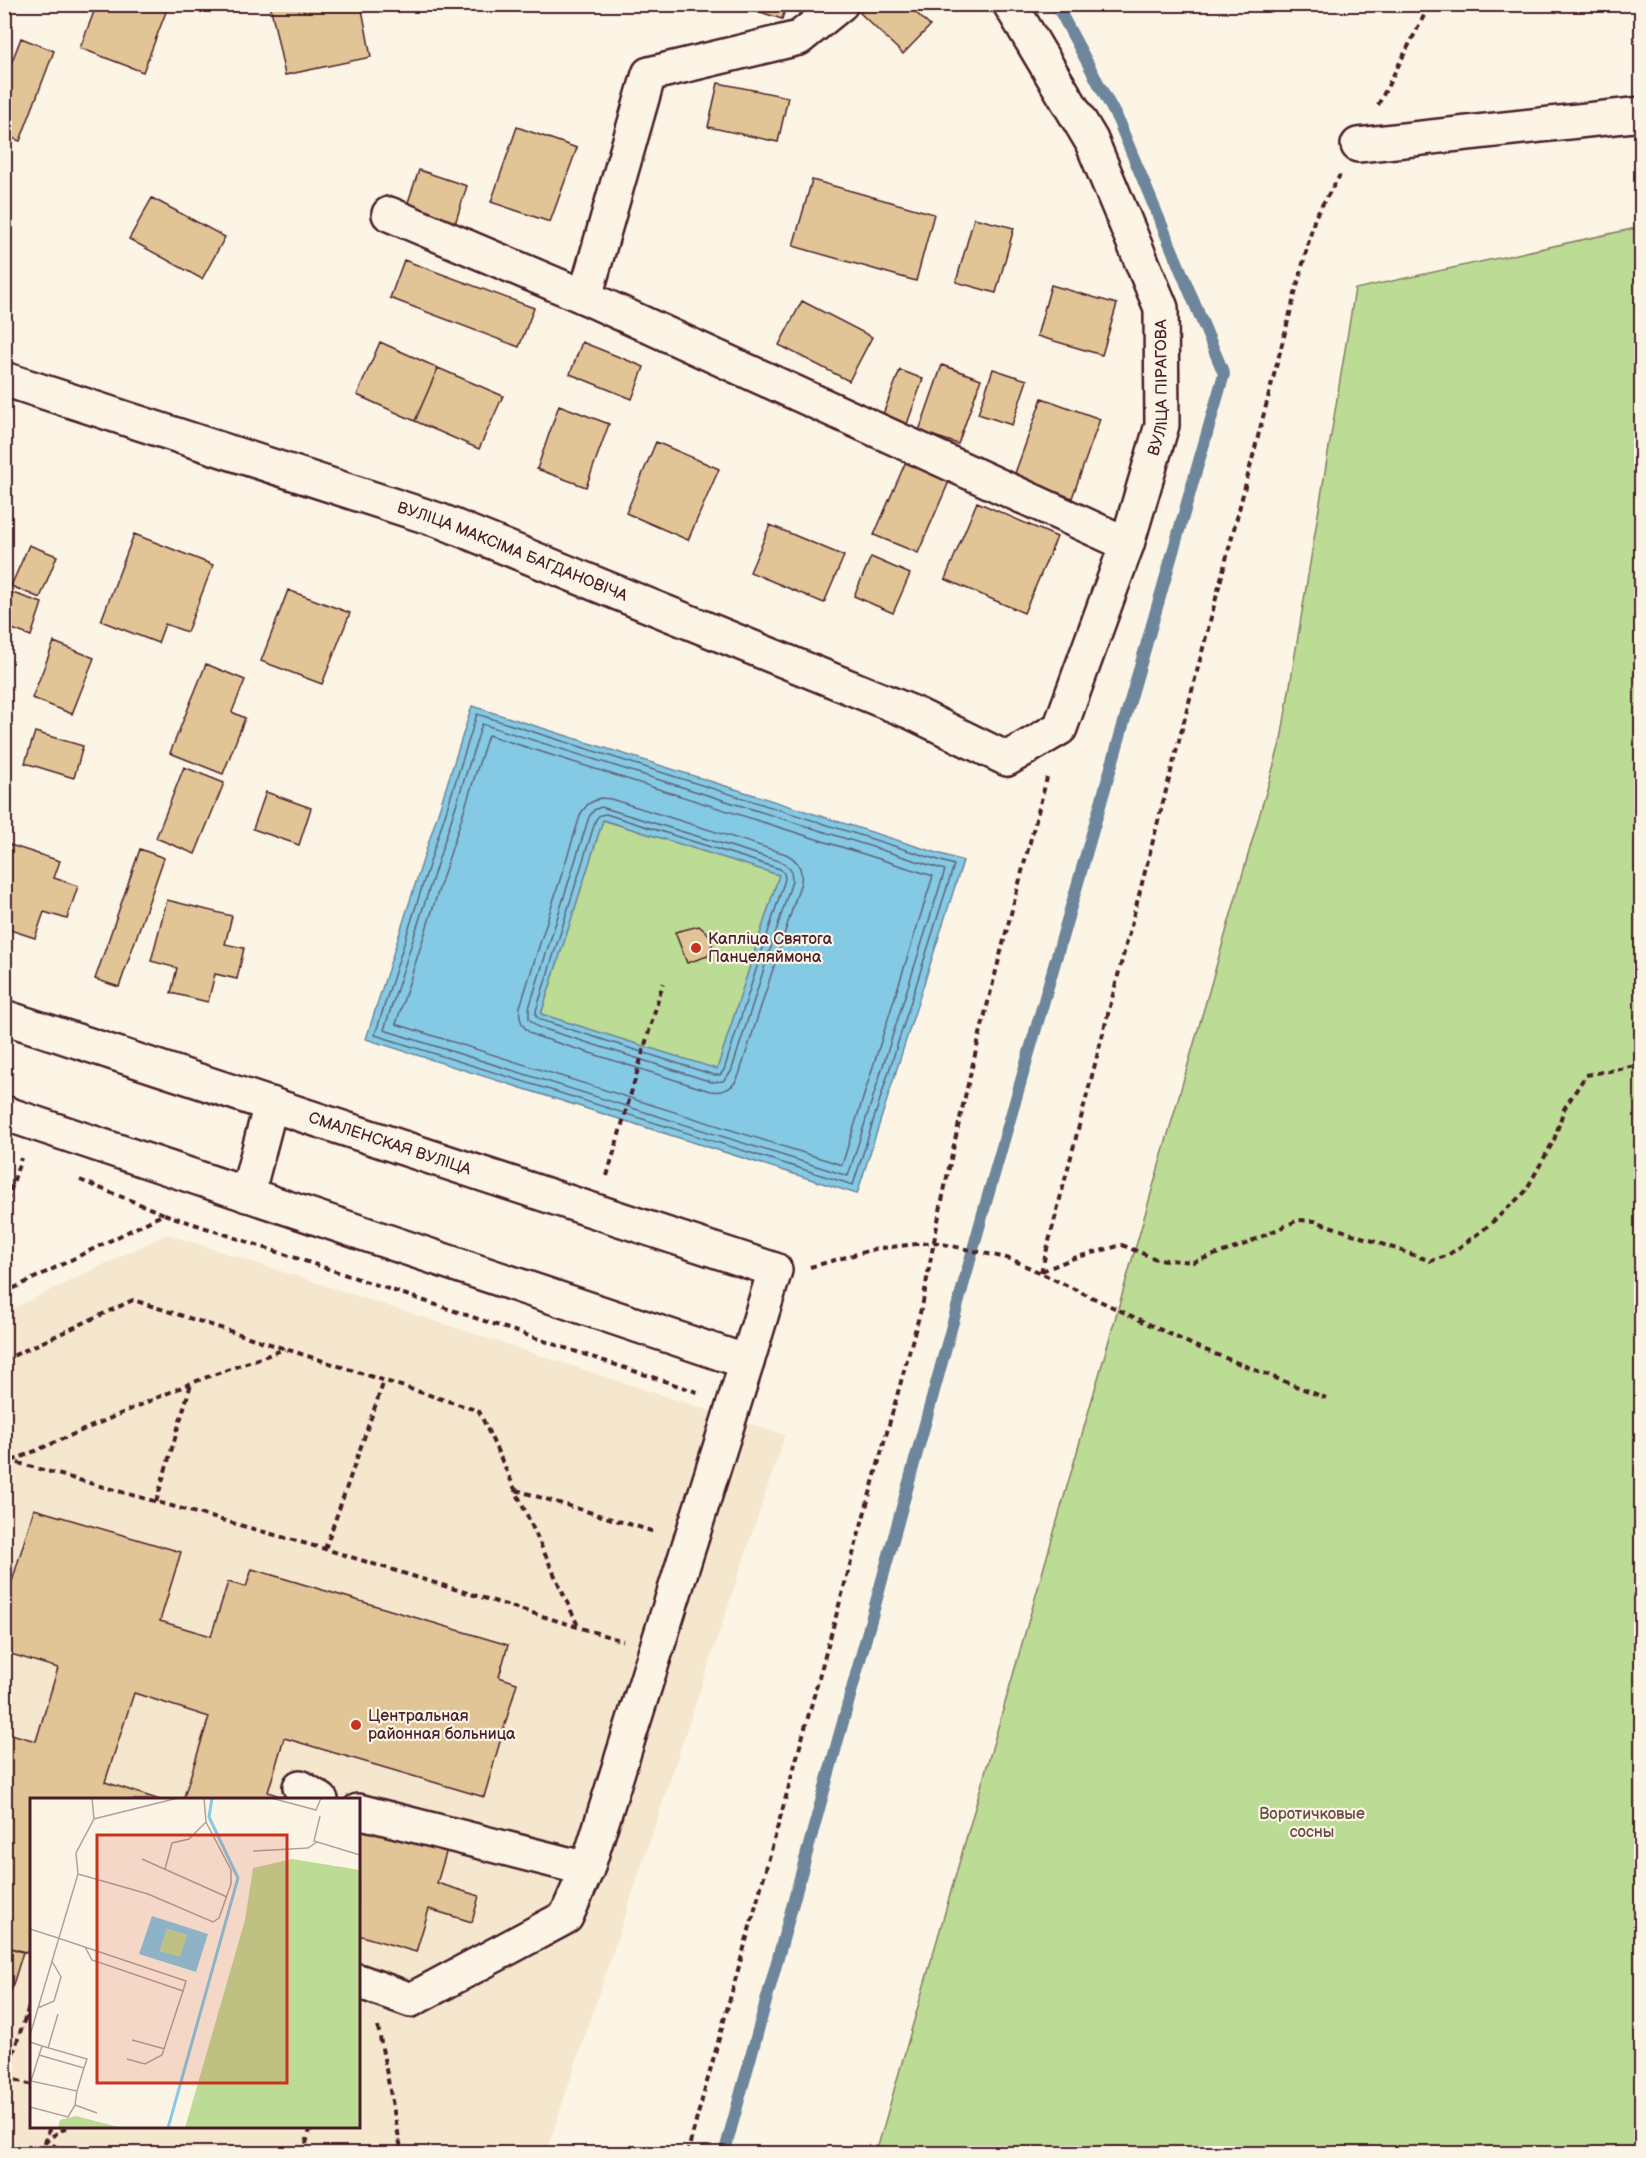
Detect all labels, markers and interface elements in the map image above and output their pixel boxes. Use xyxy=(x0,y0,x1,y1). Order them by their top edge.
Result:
street label: ВУЛІЦА ПІРАГОВА xyxy=(1144,319,1172,458)
street label: ВУЛІЦА МАКСІМА БАГДАНОВІЧА xyxy=(395,498,630,605)
place label: Капліца Святога Панцеляймона xyxy=(708,930,833,967)
marker: Капліца Святога Панцеляймона xyxy=(689,941,703,955)
street label: СМАЛЕНСКАЯ ВУЛІЦА xyxy=(306,1108,474,1179)
place label: Центральная районная больница xyxy=(368,1707,516,1744)
marker: Центральная районная больница xyxy=(349,1718,363,1732)
inset map xyxy=(30,1798,360,2128)
park label: Воротичковые сосны xyxy=(1259,1805,1365,1842)

